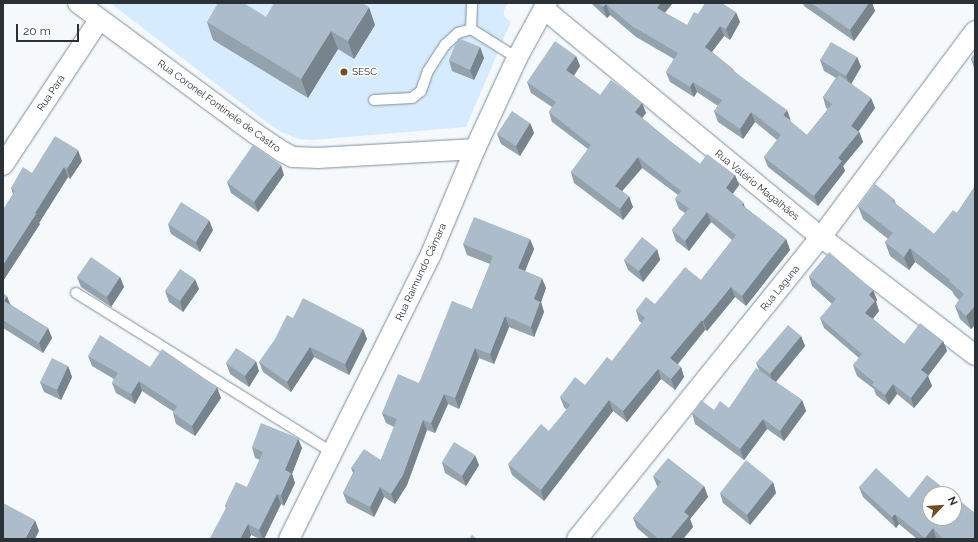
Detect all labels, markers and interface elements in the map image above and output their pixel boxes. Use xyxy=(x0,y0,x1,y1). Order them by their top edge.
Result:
scale bar xyxy=(18,16,81,42)
text: 20 m xyxy=(23,24,51,38)
street label: Rua Coronel Fontinele de Castro xyxy=(155,57,283,155)
place label: SESC xyxy=(352,66,377,78)
marker: SESC xyxy=(339,67,349,77)
street label: Rua Pará xyxy=(35,73,67,113)
street label: Rua Valério Magalhães xyxy=(712,147,802,223)
street label: Rua Raimundo Câmara xyxy=(393,221,449,323)
street label: Rua Laguna xyxy=(758,263,802,313)
north arrow xyxy=(922,486,962,526)
text: N xyxy=(945,495,960,508)

